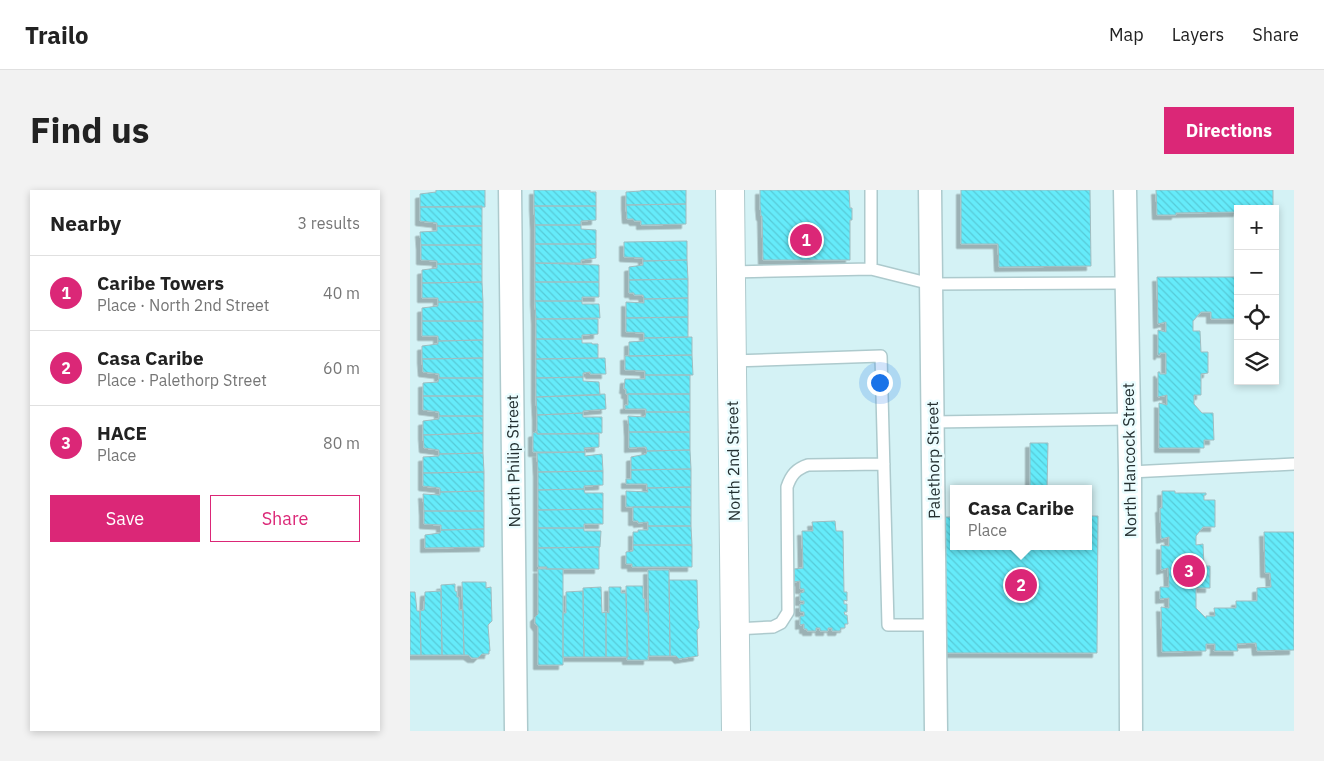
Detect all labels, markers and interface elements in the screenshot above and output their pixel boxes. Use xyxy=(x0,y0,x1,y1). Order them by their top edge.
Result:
text: Trailo xyxy=(25,19,89,51)
text: Map xyxy=(1109,23,1144,46)
text: Layers xyxy=(1172,23,1224,46)
text: Share xyxy=(1252,23,1299,46)
text: Find us xyxy=(30,107,149,153)
button: Directions xyxy=(1164,107,1294,154)
map controls xyxy=(1234,205,1279,385)
button: + xyxy=(1234,205,1279,250)
text: Nearby xyxy=(50,209,121,237)
text: 3 results xyxy=(297,213,360,233)
pin: 1 xyxy=(790,221,822,259)
button: − xyxy=(1234,250,1279,295)
text: Caribe Towers xyxy=(97,271,224,295)
text: 1 xyxy=(61,283,71,303)
text: 40 m xyxy=(323,283,360,303)
text: Place · North 2nd Street xyxy=(97,295,269,315)
button: locate xyxy=(1234,295,1279,340)
button: layers xyxy=(1234,340,1279,385)
text: Casa Caribe xyxy=(97,346,204,370)
text: 2 xyxy=(61,358,71,378)
text: 60 m xyxy=(323,358,360,378)
text: Place · Palethorp Street xyxy=(97,370,267,390)
your location xyxy=(867,370,893,396)
street label: North Hancock Street xyxy=(1118,382,1140,538)
street label: North Philip Street xyxy=(502,394,524,528)
street label: North 2nd Street xyxy=(722,401,744,521)
street label: Palethorp Street xyxy=(922,401,944,519)
text: HACE xyxy=(97,421,147,445)
text: 3 xyxy=(61,433,71,453)
text: 80 m xyxy=(323,433,360,453)
text: Place xyxy=(97,445,136,465)
popup xyxy=(950,485,1092,550)
button: Save xyxy=(50,495,200,542)
button: Share xyxy=(210,495,360,542)
text: Casa Caribe xyxy=(968,496,1074,520)
text: Place xyxy=(968,520,1007,540)
pin: 3 xyxy=(1173,552,1205,590)
pin: 2 xyxy=(1005,566,1037,604)

